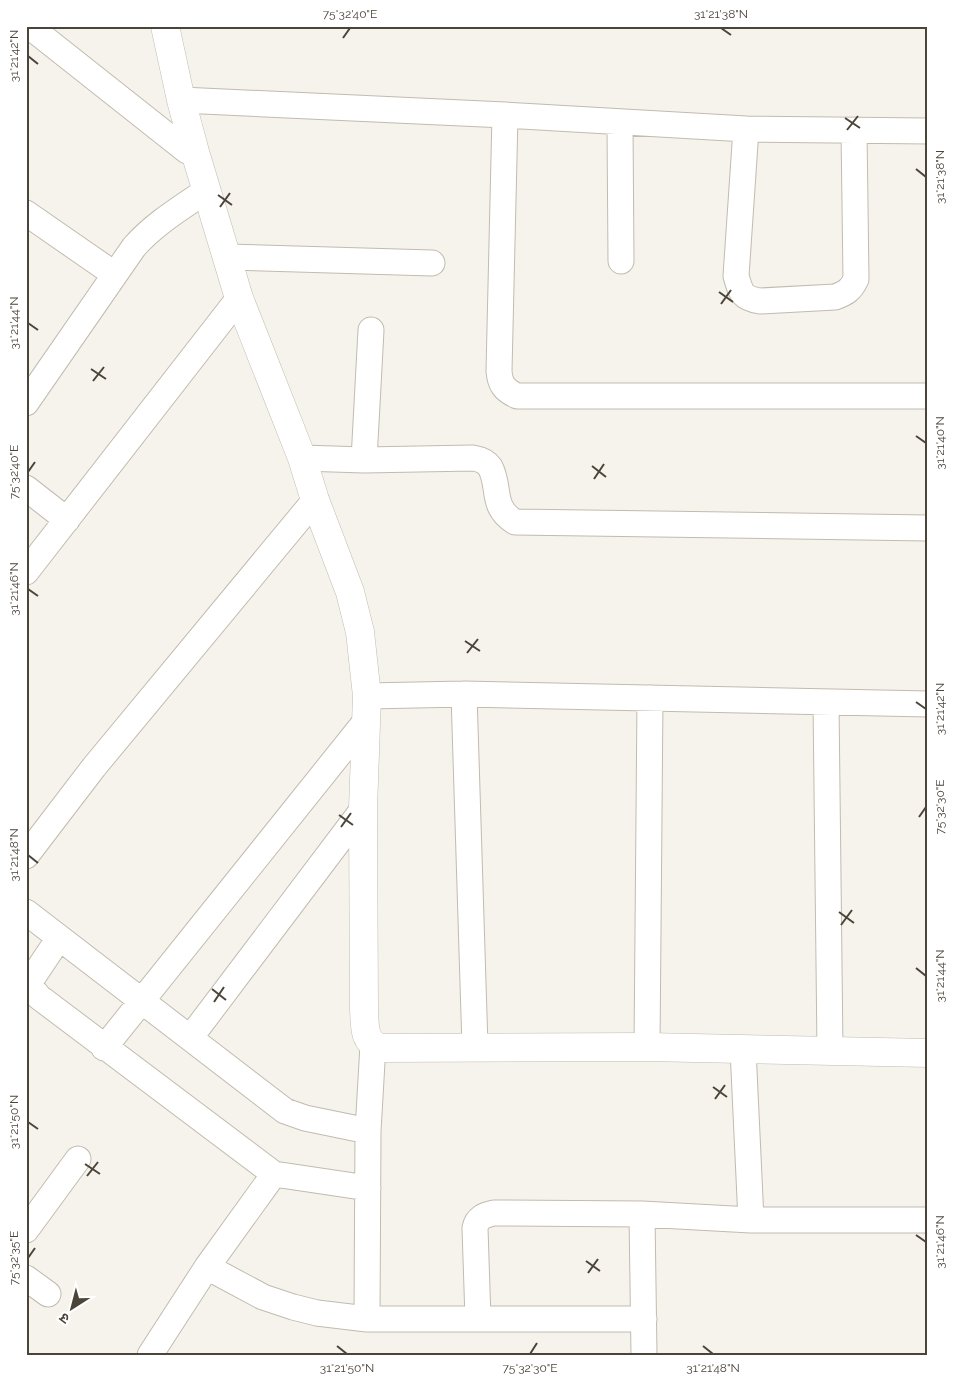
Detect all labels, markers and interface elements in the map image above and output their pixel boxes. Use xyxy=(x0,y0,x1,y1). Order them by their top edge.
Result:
text: 75°32'40"E xyxy=(323,7,377,21)
text: 31°21'38"N xyxy=(694,7,748,21)
text: 31°21'42"N xyxy=(7,30,21,82)
text: 31°21'38"N xyxy=(933,150,947,204)
text: 31°21'44"N xyxy=(7,297,21,349)
text: 31°21'40"N xyxy=(933,416,947,470)
text: 75°32'40"E xyxy=(7,445,21,499)
text: 31°21'46"N xyxy=(7,562,21,616)
text: 31°21'42"N xyxy=(933,683,947,735)
text: 75°32'30"E xyxy=(933,779,947,835)
text: 31°21'48"N xyxy=(7,828,21,882)
text: 31°21'44"N xyxy=(933,950,947,1002)
text: 31°21'50"N xyxy=(7,1095,21,1149)
text: 31°21'46"N xyxy=(933,1215,947,1269)
text: 75°32'35"E xyxy=(7,1231,21,1285)
north arrow xyxy=(48,1284,98,1334)
text: उ xyxy=(56,1309,72,1327)
text: 31°21'50"N xyxy=(320,1361,374,1375)
text: 75°32'30"E xyxy=(502,1361,558,1375)
text: 31°21'48"N xyxy=(686,1361,740,1375)

